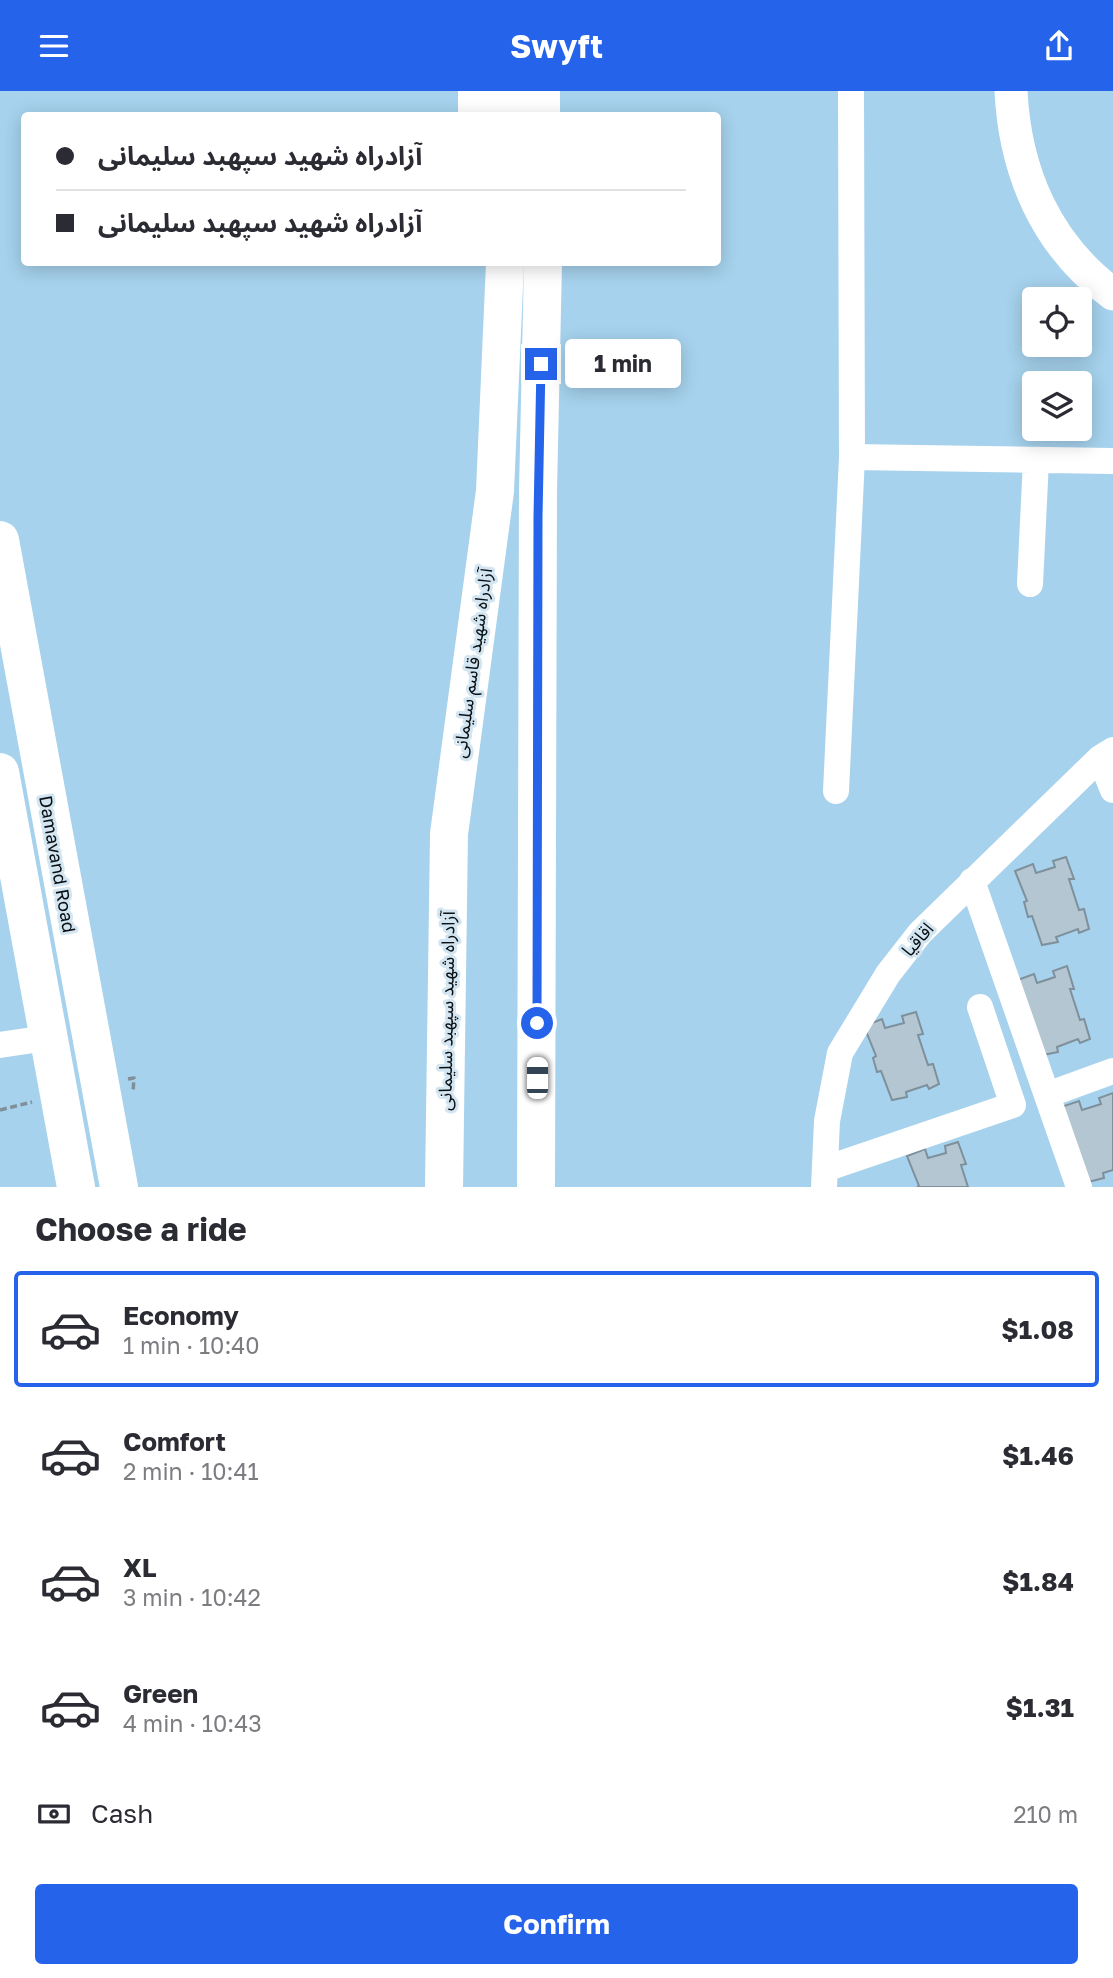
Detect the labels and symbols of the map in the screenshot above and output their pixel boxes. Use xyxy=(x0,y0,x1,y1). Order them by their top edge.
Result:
callout: 1 min xyxy=(566,339,681,389)
route end xyxy=(525,348,557,380)
street label: آزادراه شهید قاسم سلیمانی xyxy=(448,566,499,760)
street label: Damavand Road xyxy=(35,794,81,934)
street label: آزادراه شهید سپهبد سلیمانی xyxy=(433,910,460,1111)
street label: اقاقیا xyxy=(896,918,938,960)
route start xyxy=(521,1007,553,1039)
car xyxy=(527,1057,548,1099)

